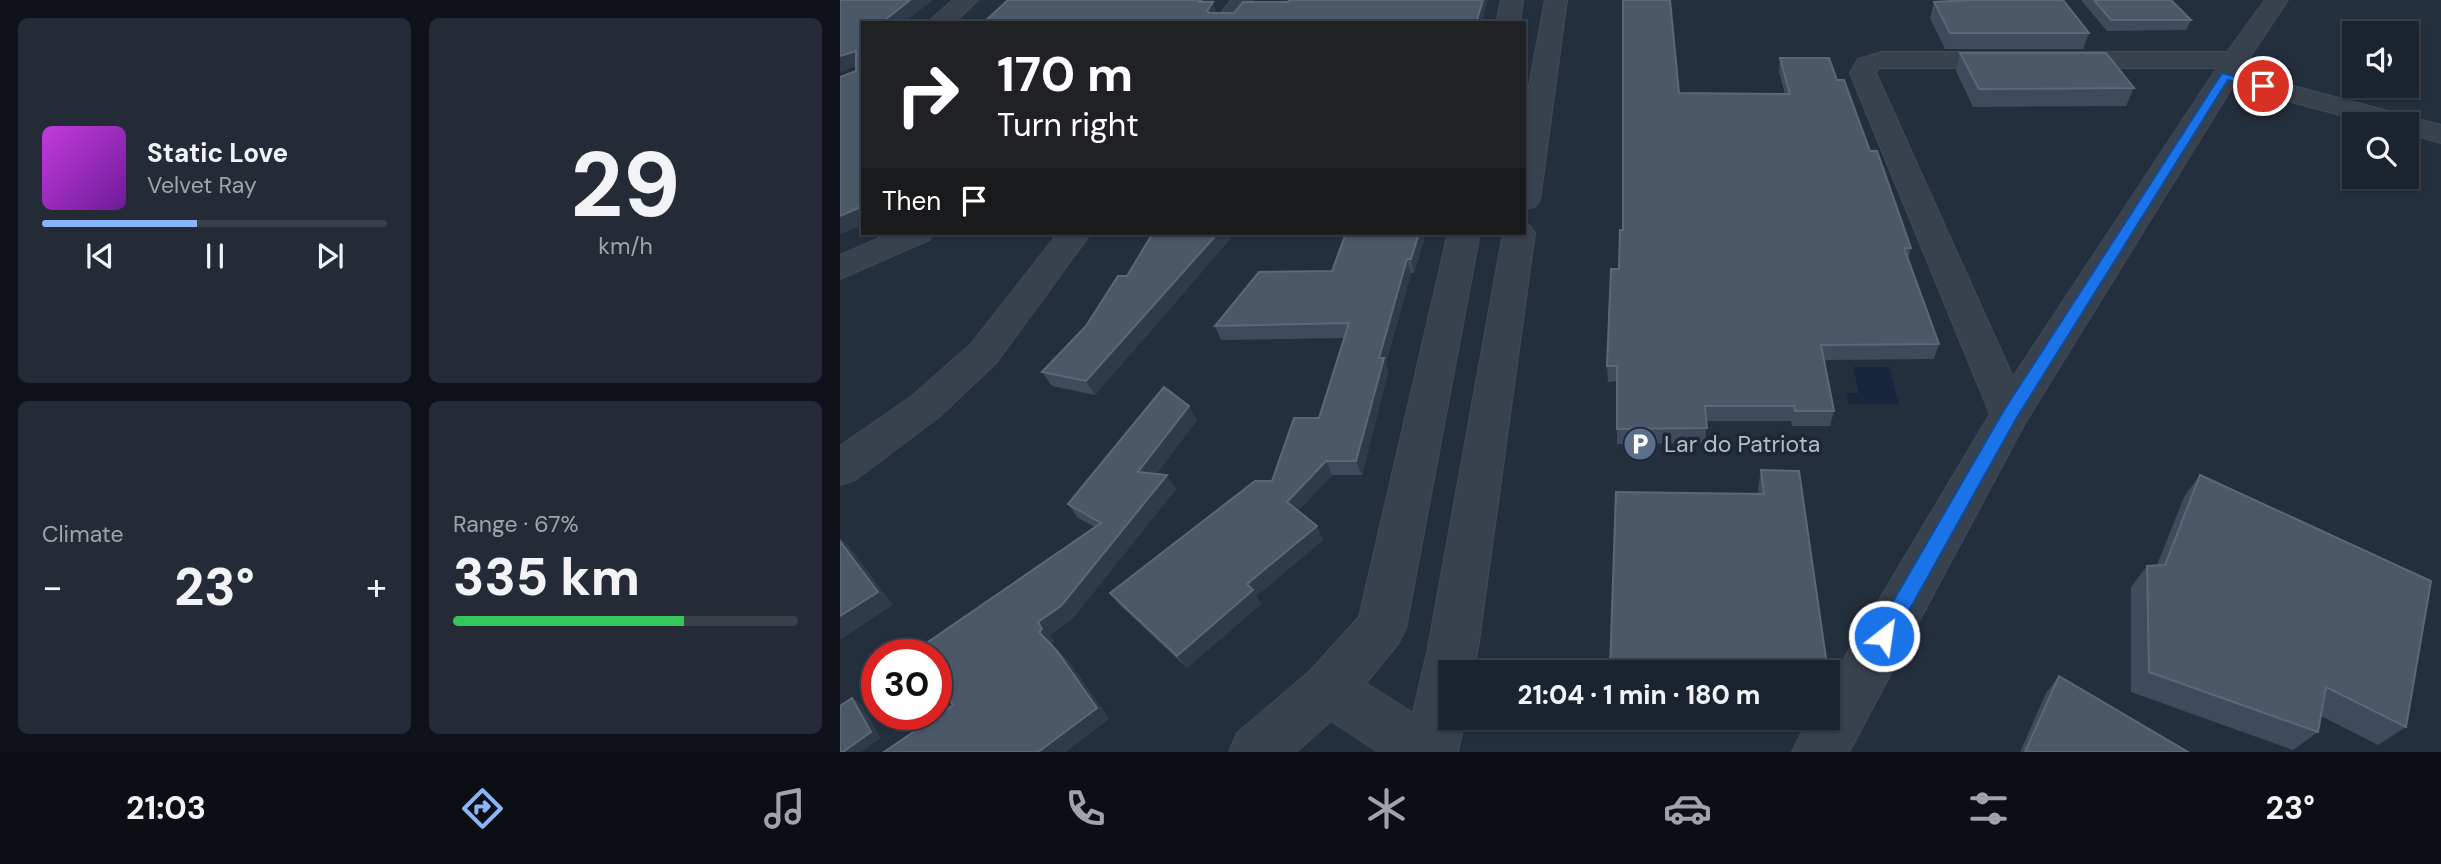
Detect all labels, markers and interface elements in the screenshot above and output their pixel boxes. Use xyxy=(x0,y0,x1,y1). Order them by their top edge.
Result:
map controls xyxy=(2342,21,2419,189)
button: sound xyxy=(2342,21,2419,98)
text: 170 m xyxy=(997,42,1133,106)
icon: right xyxy=(882,49,973,140)
pin xyxy=(2233,56,2293,116)
icon: arrive xyxy=(2244,67,2282,105)
text: Turn right xyxy=(997,104,1139,146)
button: search xyxy=(2342,112,2419,189)
text: 29 xyxy=(571,126,680,244)
text: Static Love xyxy=(147,136,288,170)
text: Velvet Ray xyxy=(147,170,257,200)
icon: arrive xyxy=(955,182,993,220)
text: Then xyxy=(882,184,941,218)
text: km/h xyxy=(598,231,653,261)
icon: previous xyxy=(81,237,119,275)
icon: pause xyxy=(196,237,234,275)
icon: next xyxy=(311,237,349,275)
parking icon: Lar do Patriota xyxy=(1621,425,1659,463)
place label: Lar do Patriota xyxy=(1664,429,1820,459)
text: Range · 67% xyxy=(453,509,579,539)
text: Climate xyxy=(42,519,124,549)
text: 335 km xyxy=(453,543,640,611)
text: 23° xyxy=(174,553,255,621)
text: − xyxy=(42,562,63,612)
text: + xyxy=(366,562,387,612)
position arrow xyxy=(1847,599,1921,673)
speed limit sign: 30 xyxy=(861,639,952,730)
text: 21:04 · 1 min · 180 m xyxy=(1518,678,1760,712)
icon: directions xyxy=(458,784,507,833)
icon: music xyxy=(760,784,809,833)
icon: phone xyxy=(1061,784,1110,833)
icon: climate xyxy=(1362,784,1411,833)
icon: car xyxy=(1663,784,1712,833)
icon: filters xyxy=(1964,784,2013,833)
text: 21:03 xyxy=(126,787,206,829)
text: 23° xyxy=(2265,787,2315,829)

